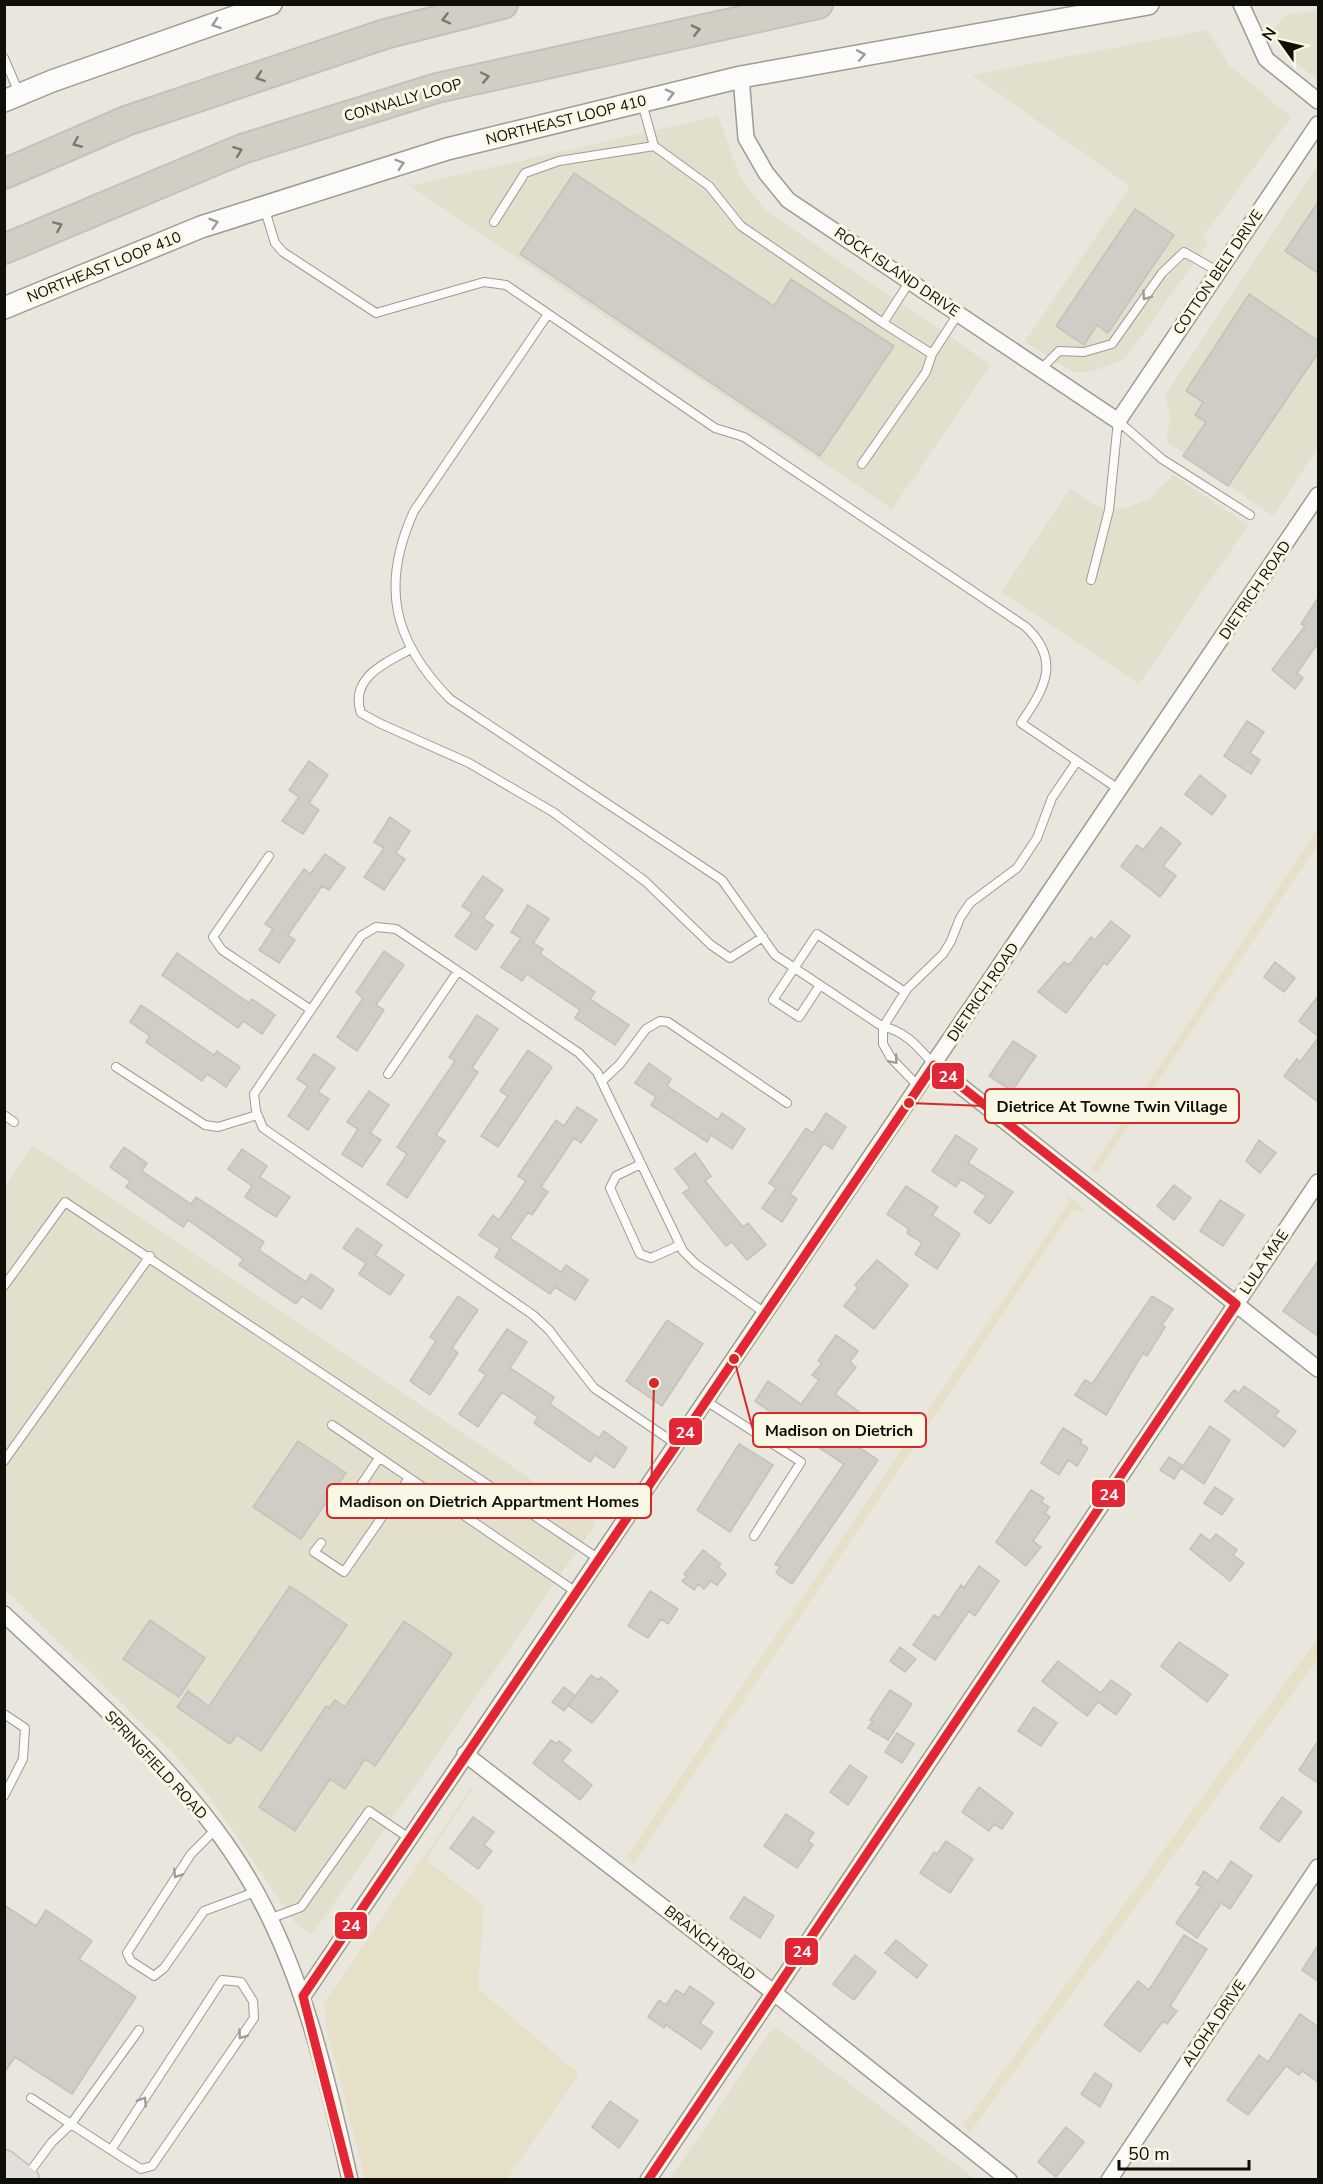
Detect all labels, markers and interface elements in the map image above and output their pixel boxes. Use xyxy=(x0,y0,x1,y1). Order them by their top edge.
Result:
one-way arrow xyxy=(441,11,451,24)
north arrow xyxy=(1251,12,1311,72)
one-way arrow xyxy=(211,16,222,29)
text: N xyxy=(1257,23,1282,45)
one-way arrow xyxy=(691,24,701,37)
one-way arrow xyxy=(857,50,866,62)
one-way arrow xyxy=(255,69,266,82)
one-way arrow xyxy=(480,71,490,84)
street label: CONNALLY LOOP xyxy=(342,73,465,126)
one-way arrow xyxy=(665,89,675,102)
street label: NORTHEAST LOOP 410 xyxy=(484,90,648,150)
one-way arrow xyxy=(72,136,83,148)
one-way arrow xyxy=(232,146,243,158)
one-way arrow xyxy=(394,159,405,171)
street label: COTTON BELT DRIVE xyxy=(1169,206,1267,338)
one-way arrow xyxy=(208,218,219,230)
one-way arrow xyxy=(52,221,63,233)
street label: ROCK ISLAND DRIVE xyxy=(831,223,963,321)
street label: NORTHEAST LOOP 410 xyxy=(24,227,184,307)
one-way arrow xyxy=(1142,289,1153,300)
street label: DIETRICH ROAD xyxy=(1215,537,1295,643)
street label: DIETRICH ROAD xyxy=(943,939,1023,1045)
one-way arrow xyxy=(887,1053,898,1064)
line badge: 24 xyxy=(931,1062,965,1090)
text: 24 xyxy=(938,1066,958,1088)
callout: Dietrice At Towne Twin Village xyxy=(985,1089,1239,1123)
text: Dietrice At Towne Twin Village xyxy=(997,1096,1228,1118)
street label: LULA MAE xyxy=(1235,1226,1293,1298)
callout: Madison on Dietrich xyxy=(753,1413,926,1447)
line badge: 24 xyxy=(668,1417,703,1446)
text: Madison on Dietrich xyxy=(765,1420,913,1442)
text: 24 xyxy=(675,1422,695,1444)
line badge: 24 xyxy=(1091,1479,1126,1508)
callout: Madison on Dietrich Appartment Homes xyxy=(327,1484,651,1518)
text: 24 xyxy=(1099,1484,1119,1506)
text: Madison on Dietrich Appartment Homes xyxy=(339,1491,639,1513)
street label: SPRINGFIELD ROAD xyxy=(100,1706,212,1824)
one-way arrow xyxy=(174,1868,185,1879)
street label: BRANCH ROAD xyxy=(660,1901,760,1985)
line badge: 24 xyxy=(334,1911,368,1940)
text: 24 xyxy=(341,1915,361,1937)
line badge: 24 xyxy=(784,1937,819,1966)
text: 24 xyxy=(792,1941,812,1963)
street label: ALOHA DRIVE xyxy=(1178,1976,1250,2070)
one-way arrow xyxy=(238,2029,249,2040)
one-way arrow xyxy=(136,2097,147,2108)
scale bar xyxy=(1119,2133,1250,2171)
text: 50 m xyxy=(1128,2142,1170,2166)

